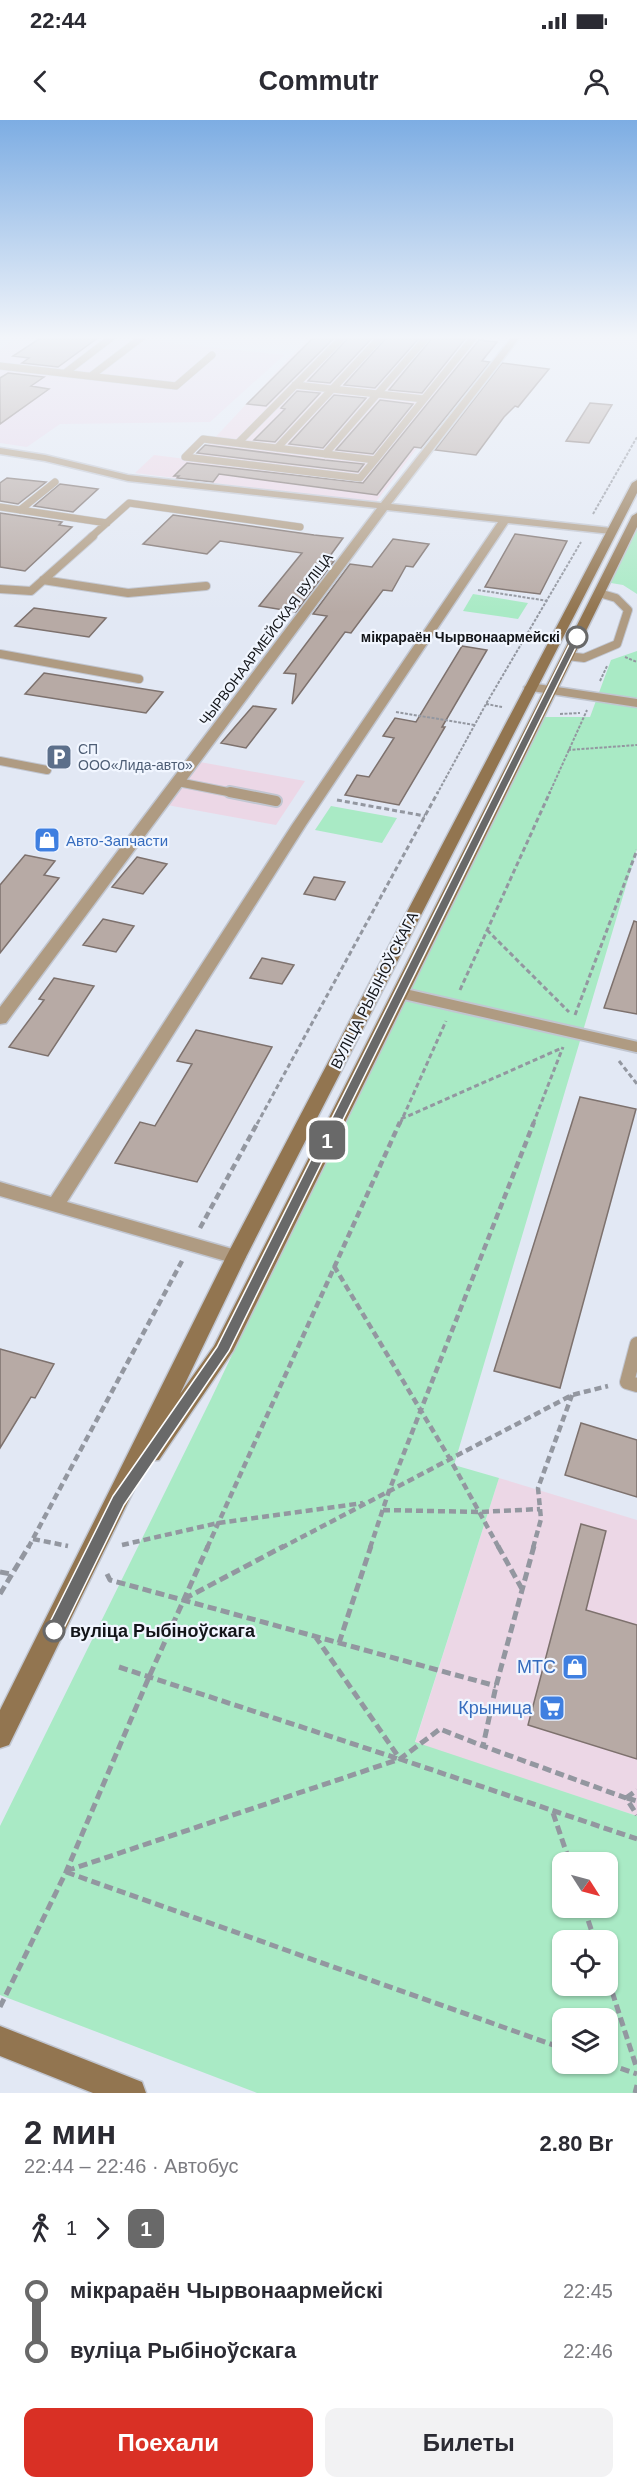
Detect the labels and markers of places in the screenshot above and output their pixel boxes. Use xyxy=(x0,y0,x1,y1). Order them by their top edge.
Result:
marker: мікрараён Чырвонаармейскі xyxy=(566,626,588,648)
place label: мікрараён Чырвонаармейскі xyxy=(361,629,560,645)
place label: СП ООО«Лида-авто» xyxy=(78,741,193,773)
parking icon: СП ООО«Лида-авто» xyxy=(44,742,74,772)
shop icon: Авто-Запчасти xyxy=(32,825,62,855)
place label: Авто-Запчасти xyxy=(66,832,168,849)
marker: вуліца Рыбіноўскага xyxy=(43,1620,65,1642)
place label: вуліца Рыбіноўскага xyxy=(70,1621,256,1641)
shop icon: МТС xyxy=(560,1652,590,1682)
place label: МТС xyxy=(517,1657,556,1677)
supermarket icon: Крыница xyxy=(537,1693,567,1723)
place label: Крыница xyxy=(458,1698,533,1718)

